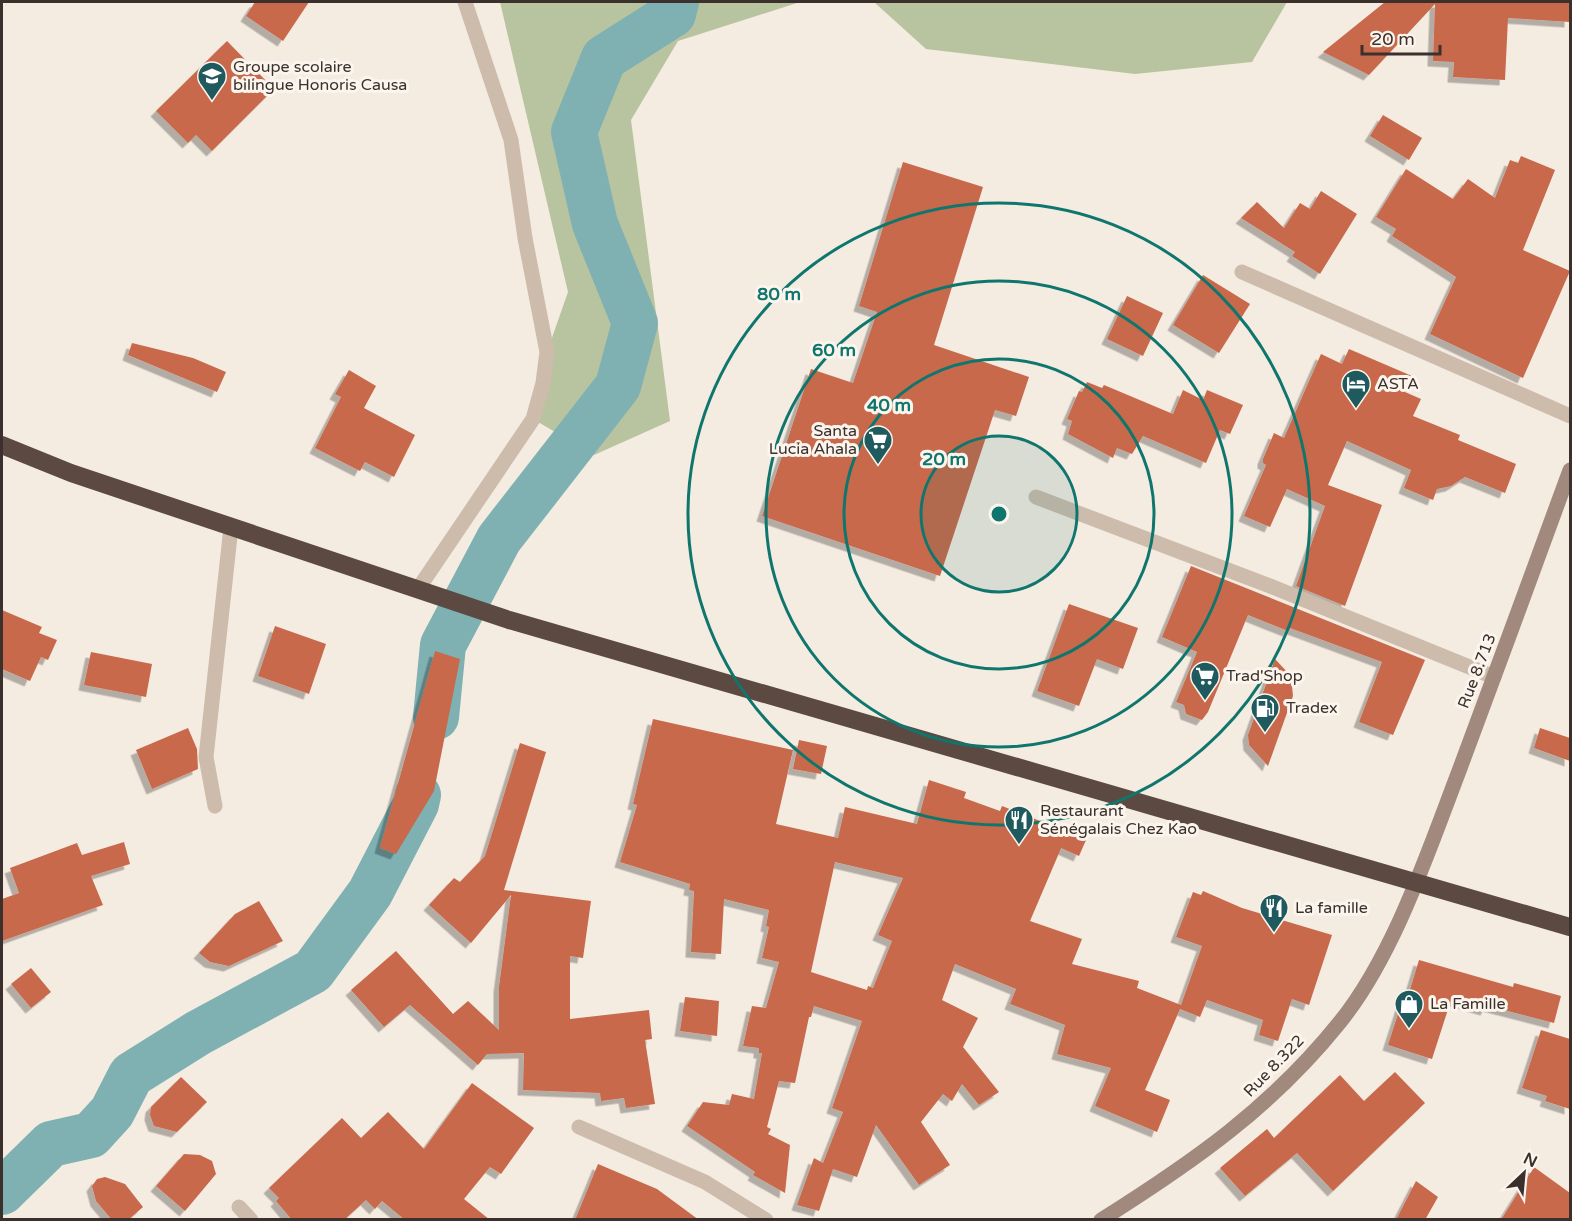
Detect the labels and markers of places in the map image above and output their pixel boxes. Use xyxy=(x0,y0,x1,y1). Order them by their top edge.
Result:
place label: Groupe scolaire bilingue Honoris Causa xyxy=(233,57,407,95)
school or university icon: Groupe scolaire bilingue Honoris Causa xyxy=(196,60,228,102)
hotel icon: ASTA xyxy=(1340,368,1372,410)
place label: ASTA xyxy=(1377,374,1419,394)
place label: Santa Lucia Ahala xyxy=(769,421,857,459)
supermarket icon: Santa Lucia Ahala xyxy=(862,424,894,466)
centre of rings xyxy=(989,504,1009,524)
supermarket icon: Trad'Shop xyxy=(1189,660,1221,702)
place label: Trad'Shop xyxy=(1226,666,1303,686)
fuel station icon: Tradex xyxy=(1249,692,1281,734)
place label: Tradex xyxy=(1286,698,1338,718)
place label: Restaurant Sénégalais Chez Kao xyxy=(1040,801,1197,839)
restaurant icon: Restaurant Sénégalais Chez Kao xyxy=(1003,804,1035,846)
restaurant icon: La famille xyxy=(1258,892,1290,934)
place label: La famille xyxy=(1295,898,1368,918)
shop icon: La Famille xyxy=(1393,988,1425,1030)
place label: La Famille xyxy=(1430,994,1506,1014)

